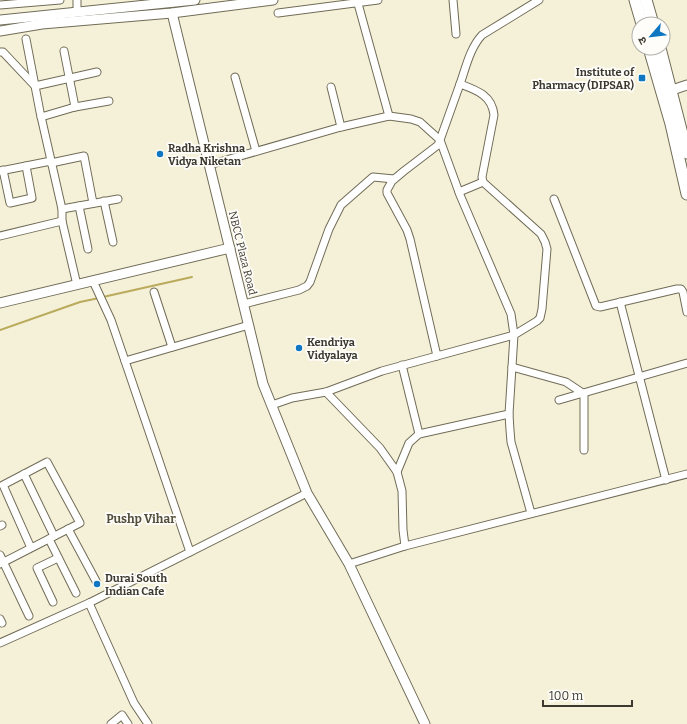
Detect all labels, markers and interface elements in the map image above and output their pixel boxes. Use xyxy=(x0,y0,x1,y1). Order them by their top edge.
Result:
north arrow xyxy=(631,16,671,56)
text: उ xyxy=(635,34,650,46)
place label: Institute of Pharmacy (DIPSAR) xyxy=(532,66,635,92)
marker: Institute of Pharmacy (DIPSAR) xyxy=(637,73,647,83)
place label: Radha Krishna Vidya Niketan xyxy=(168,142,246,168)
marker: Radha Krishna Vidya Niketan xyxy=(155,149,165,159)
street label: NBCC Plaza Road xyxy=(226,210,259,297)
place label: Kendriya Vidyalaya xyxy=(307,336,359,362)
marker: Kendriya Vidyalaya xyxy=(294,343,304,353)
district label: Pushp Vihar xyxy=(106,512,176,526)
place label: Durai South Indian Cafe xyxy=(105,572,167,598)
marker: Durai South Indian Cafe xyxy=(92,579,102,589)
scale bar xyxy=(543,682,632,708)
text: 100 m xyxy=(549,689,584,703)

